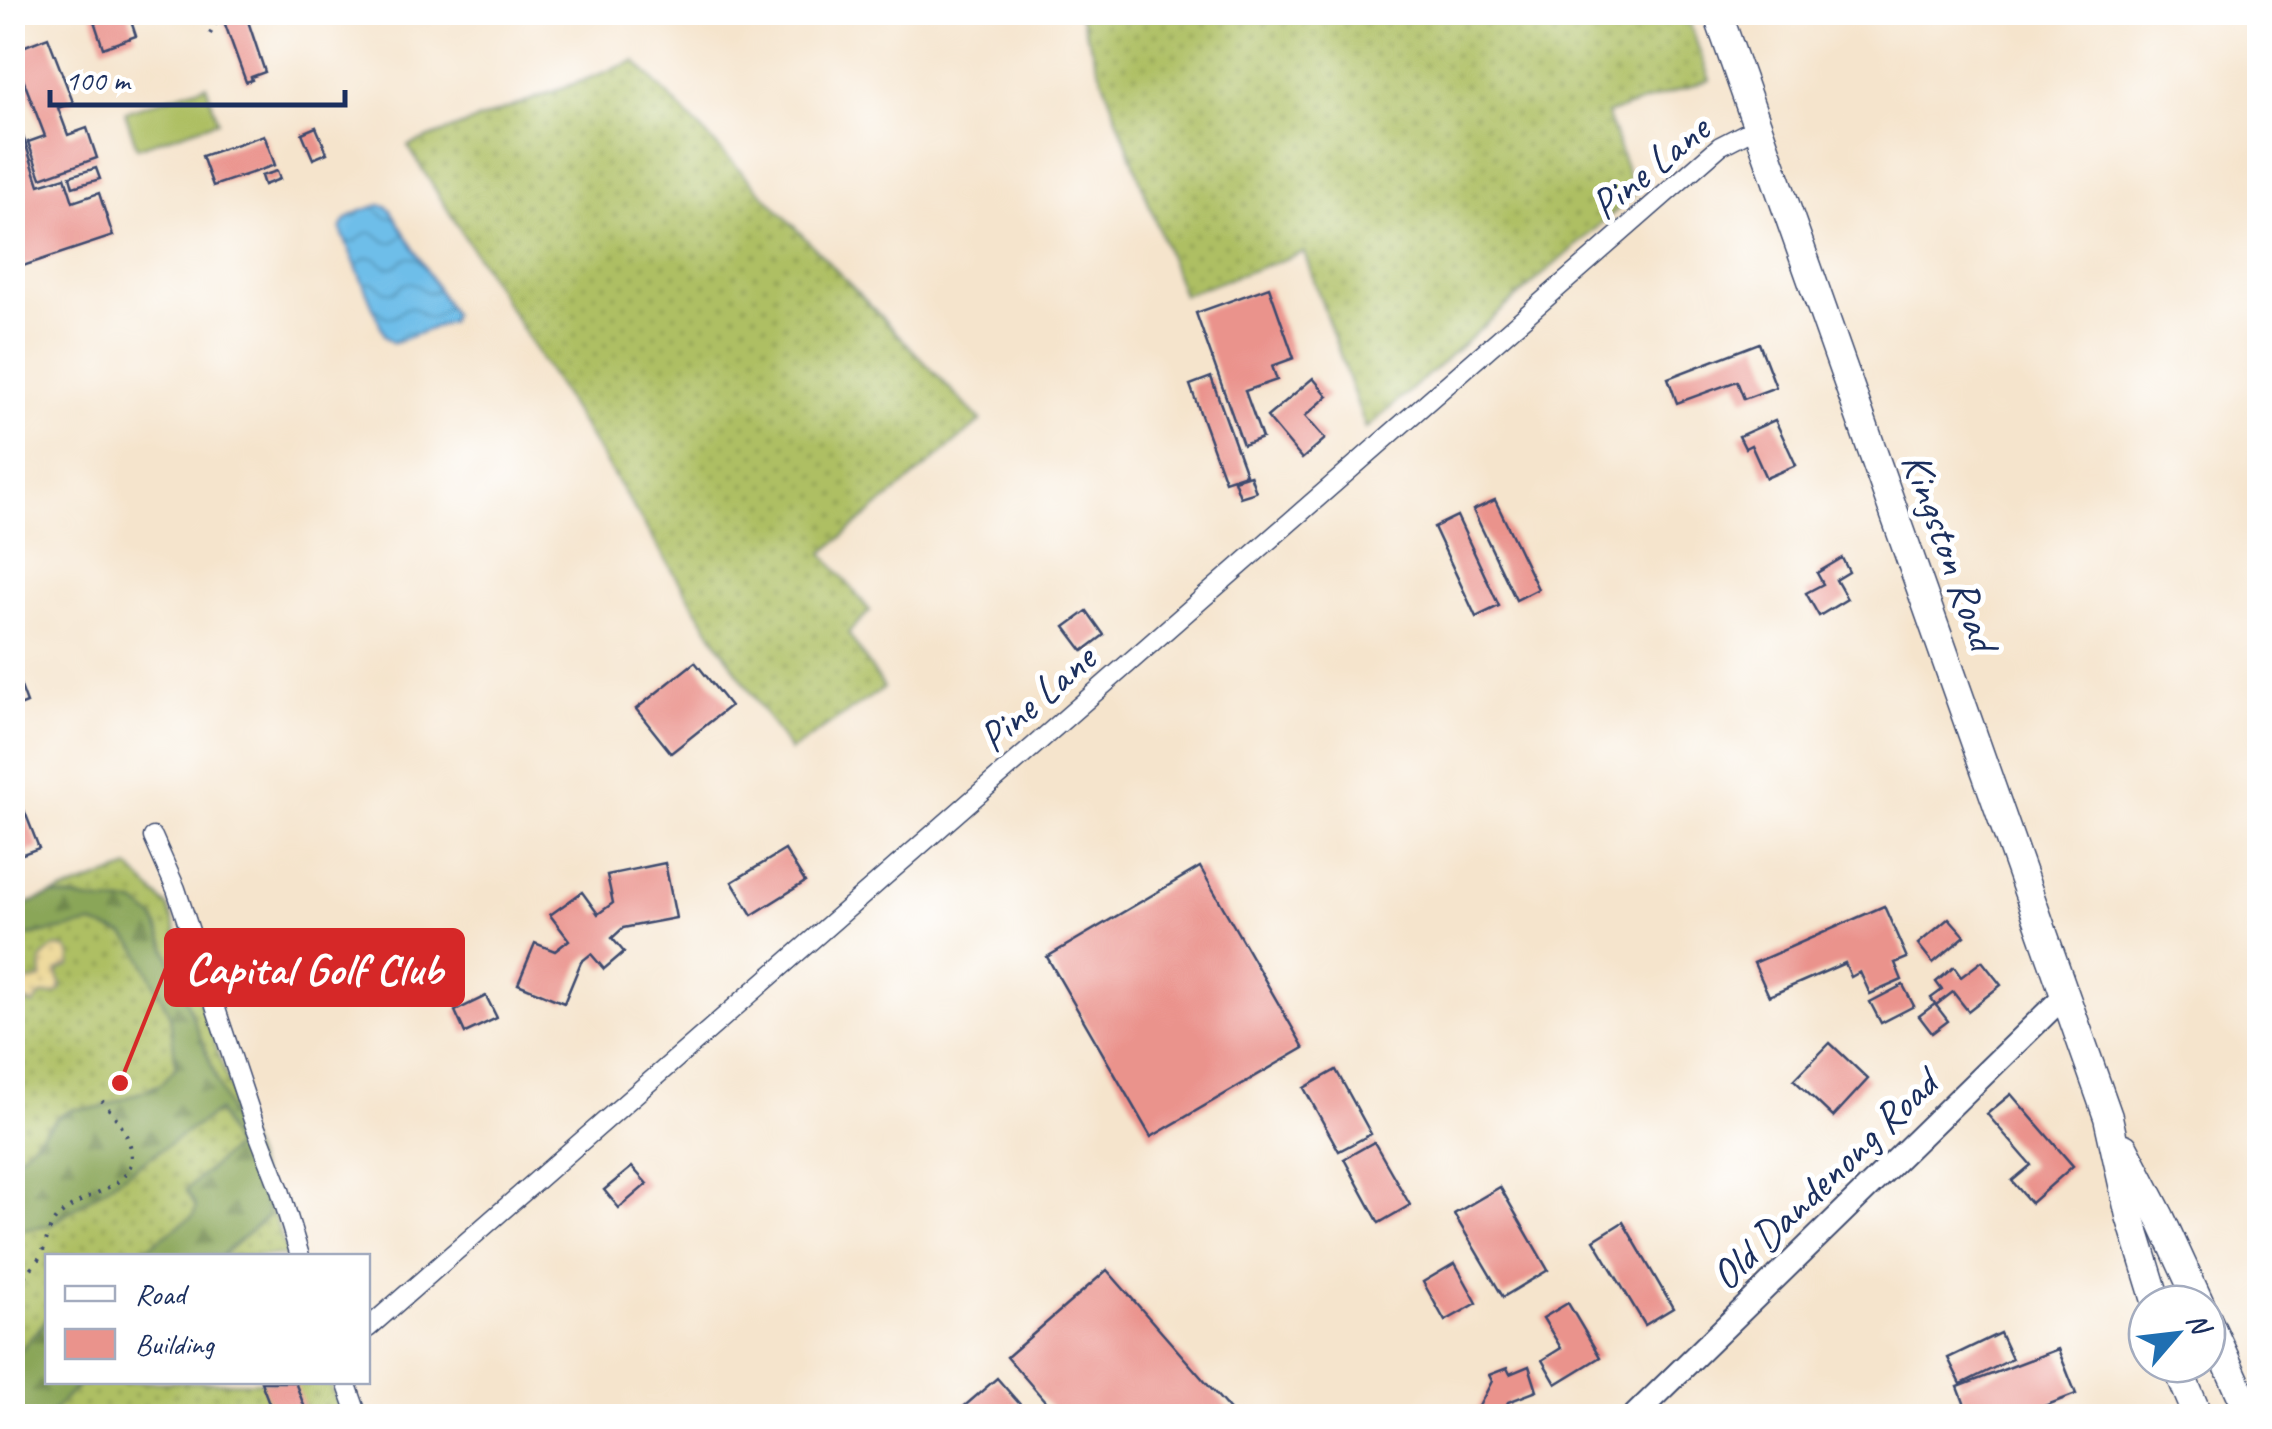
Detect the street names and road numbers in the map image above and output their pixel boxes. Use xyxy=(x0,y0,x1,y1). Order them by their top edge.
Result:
street label: Pine Lane xyxy=(1580,101,1723,231)
street label: Kingston Road xyxy=(1889,445,2012,663)
street label: Pine Lane xyxy=(967,631,1109,763)
street label: Old Dandenong Road xyxy=(1699,1054,1953,1302)

